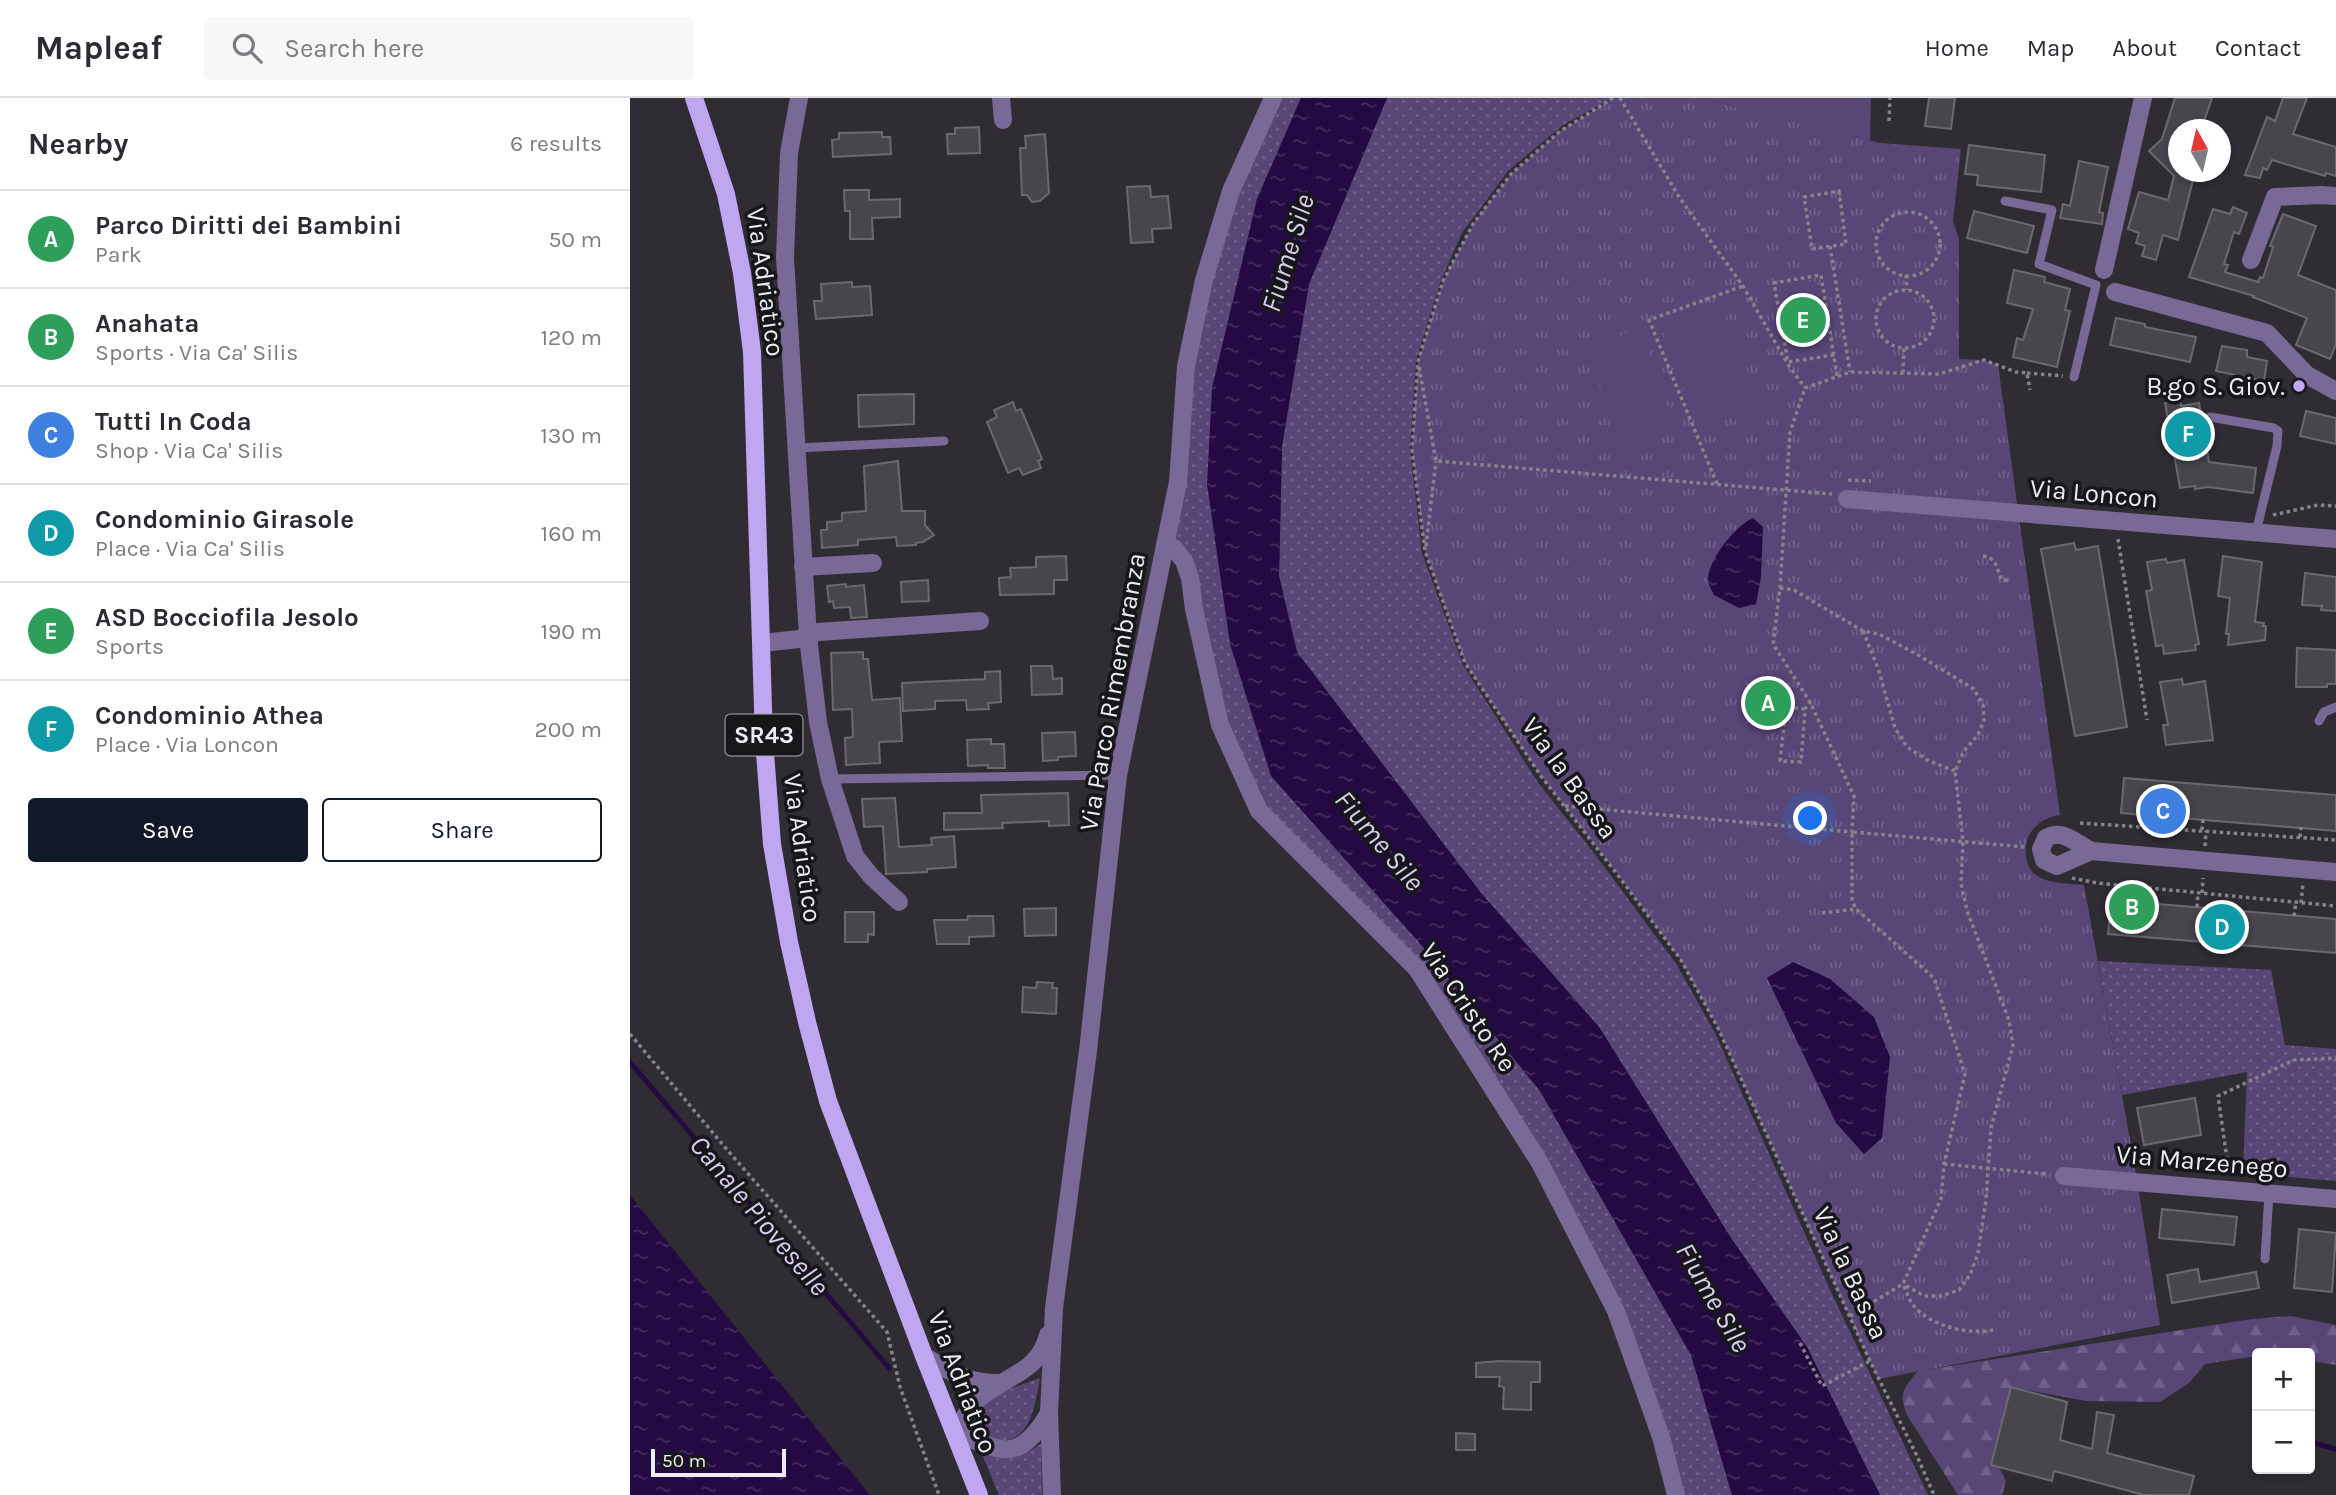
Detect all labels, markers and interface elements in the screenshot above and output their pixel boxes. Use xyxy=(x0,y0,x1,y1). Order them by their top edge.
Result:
search box xyxy=(204,17,694,80)
text: Mapleaf xyxy=(35,29,162,67)
icon: search xyxy=(228,29,266,67)
text: Search here xyxy=(284,33,424,64)
text: Home xyxy=(1925,34,1989,62)
text: Map xyxy=(2027,34,2074,62)
text: About xyxy=(2112,34,2177,62)
text: Contact xyxy=(2215,34,2301,62)
north arrow xyxy=(2168,119,2231,182)
text: Nearby xyxy=(28,126,128,162)
text: 6 results xyxy=(510,130,602,157)
water label: Fiume Sile xyxy=(1254,190,1321,316)
street label: Via Adriatico xyxy=(740,206,791,358)
text: Parco Diritti dei Bambini xyxy=(95,210,402,241)
text: A xyxy=(44,226,58,253)
text: 50 m xyxy=(548,226,602,253)
text: Park xyxy=(95,241,142,268)
pin: E xyxy=(1780,294,1826,346)
text: Anahata xyxy=(95,308,200,339)
text: B xyxy=(44,324,58,351)
text: 120 m xyxy=(540,324,602,351)
text: Sports · Via Ca' Silis xyxy=(95,339,298,366)
place label: B.go S. Giov. xyxy=(2146,371,2285,402)
marker: B.go S. Giov. xyxy=(2291,378,2307,394)
text: Tutti In Coda xyxy=(95,406,252,437)
pin: F xyxy=(2165,408,2211,460)
text: C xyxy=(44,422,58,449)
text: 130 m xyxy=(540,422,602,449)
text: Shop · Via Ca' Silis xyxy=(95,437,283,464)
street label: Via Loncon xyxy=(2029,472,2159,515)
text: Condominio Girasole xyxy=(95,504,354,535)
text: D xyxy=(43,520,59,547)
text: 160 m xyxy=(541,520,602,547)
text: Place · Via Ca' Silis xyxy=(95,535,285,562)
street label: Via Parco Rimembranza xyxy=(1073,551,1152,834)
text: ASD Bocciofila Jesolo xyxy=(95,602,359,633)
text: E xyxy=(44,618,58,645)
text: 190 m xyxy=(540,618,602,645)
text: Sports xyxy=(95,633,164,660)
pin: A xyxy=(1745,677,1791,729)
text: Condominio Athea xyxy=(95,700,324,731)
street label: Via la Bassa xyxy=(1515,711,1624,845)
road number: SR43 xyxy=(726,714,802,756)
text: F xyxy=(45,716,57,743)
text: 200 m xyxy=(534,716,602,743)
text: Place · Via Loncon xyxy=(95,731,279,758)
street label: Via Adriatico xyxy=(777,772,828,924)
water label: Fiume Sile xyxy=(1328,783,1431,897)
pin: C xyxy=(2140,785,2186,837)
button: Save xyxy=(28,798,308,862)
button: Share xyxy=(322,798,602,862)
your location xyxy=(1793,801,1827,835)
pin: B xyxy=(2109,881,2155,933)
pin: D xyxy=(2199,901,2245,953)
street label: Via Cristo Re xyxy=(1414,937,1523,1078)
water label: Canale Pioveselle xyxy=(683,1128,836,1302)
street label: Via Marzenego xyxy=(2115,1139,2289,1184)
street label: Via la Bassa xyxy=(1806,1202,1895,1344)
water label: Fiume Sile xyxy=(1669,1236,1758,1358)
street label: Via Adriatico xyxy=(921,1307,1004,1458)
map controls xyxy=(2252,1348,2315,1474)
button: + xyxy=(2252,1348,2315,1411)
button: − xyxy=(2252,1411,2315,1474)
scale bar xyxy=(651,1446,786,1478)
text: 50 m xyxy=(662,1450,706,1472)

